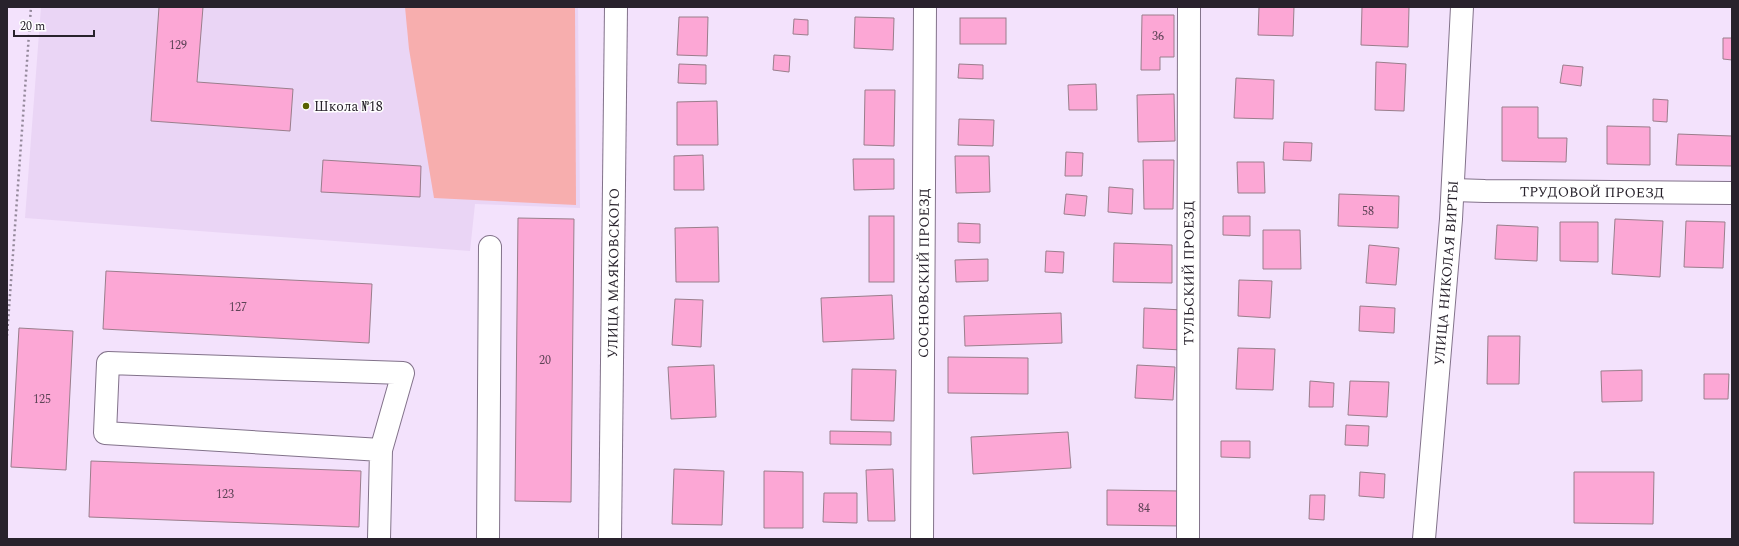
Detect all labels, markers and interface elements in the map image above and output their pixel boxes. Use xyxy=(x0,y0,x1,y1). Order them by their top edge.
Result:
scale bar xyxy=(14,12,94,38)
text: 20 m xyxy=(20,17,45,36)
house number: 36 xyxy=(1152,27,1164,46)
house number: 129 xyxy=(169,36,187,55)
place label: Школа №18 xyxy=(314,96,383,117)
marker: Школа №18 xyxy=(301,101,311,111)
street label: УЛИЦА НИКОЛАЯ ВИРТЫ xyxy=(1429,180,1464,366)
street label: ТРУДОВОЙ ПРОЕЗД xyxy=(1520,181,1664,203)
street label: УЛИЦА МАЯКОВСКОГО xyxy=(602,188,625,358)
street label: СОСНОВСКИЙ ПРОЕЗД xyxy=(913,188,935,358)
street label: ТУЛЬСКИЙ ПРОЕЗД xyxy=(1178,201,1200,345)
house number: 58 xyxy=(1362,202,1374,221)
house number: 127 xyxy=(229,298,247,317)
house number: 20 xyxy=(539,351,551,370)
house number: 125 xyxy=(33,390,51,409)
house number: 123 xyxy=(216,485,234,504)
house number: 84 xyxy=(1138,499,1150,518)

